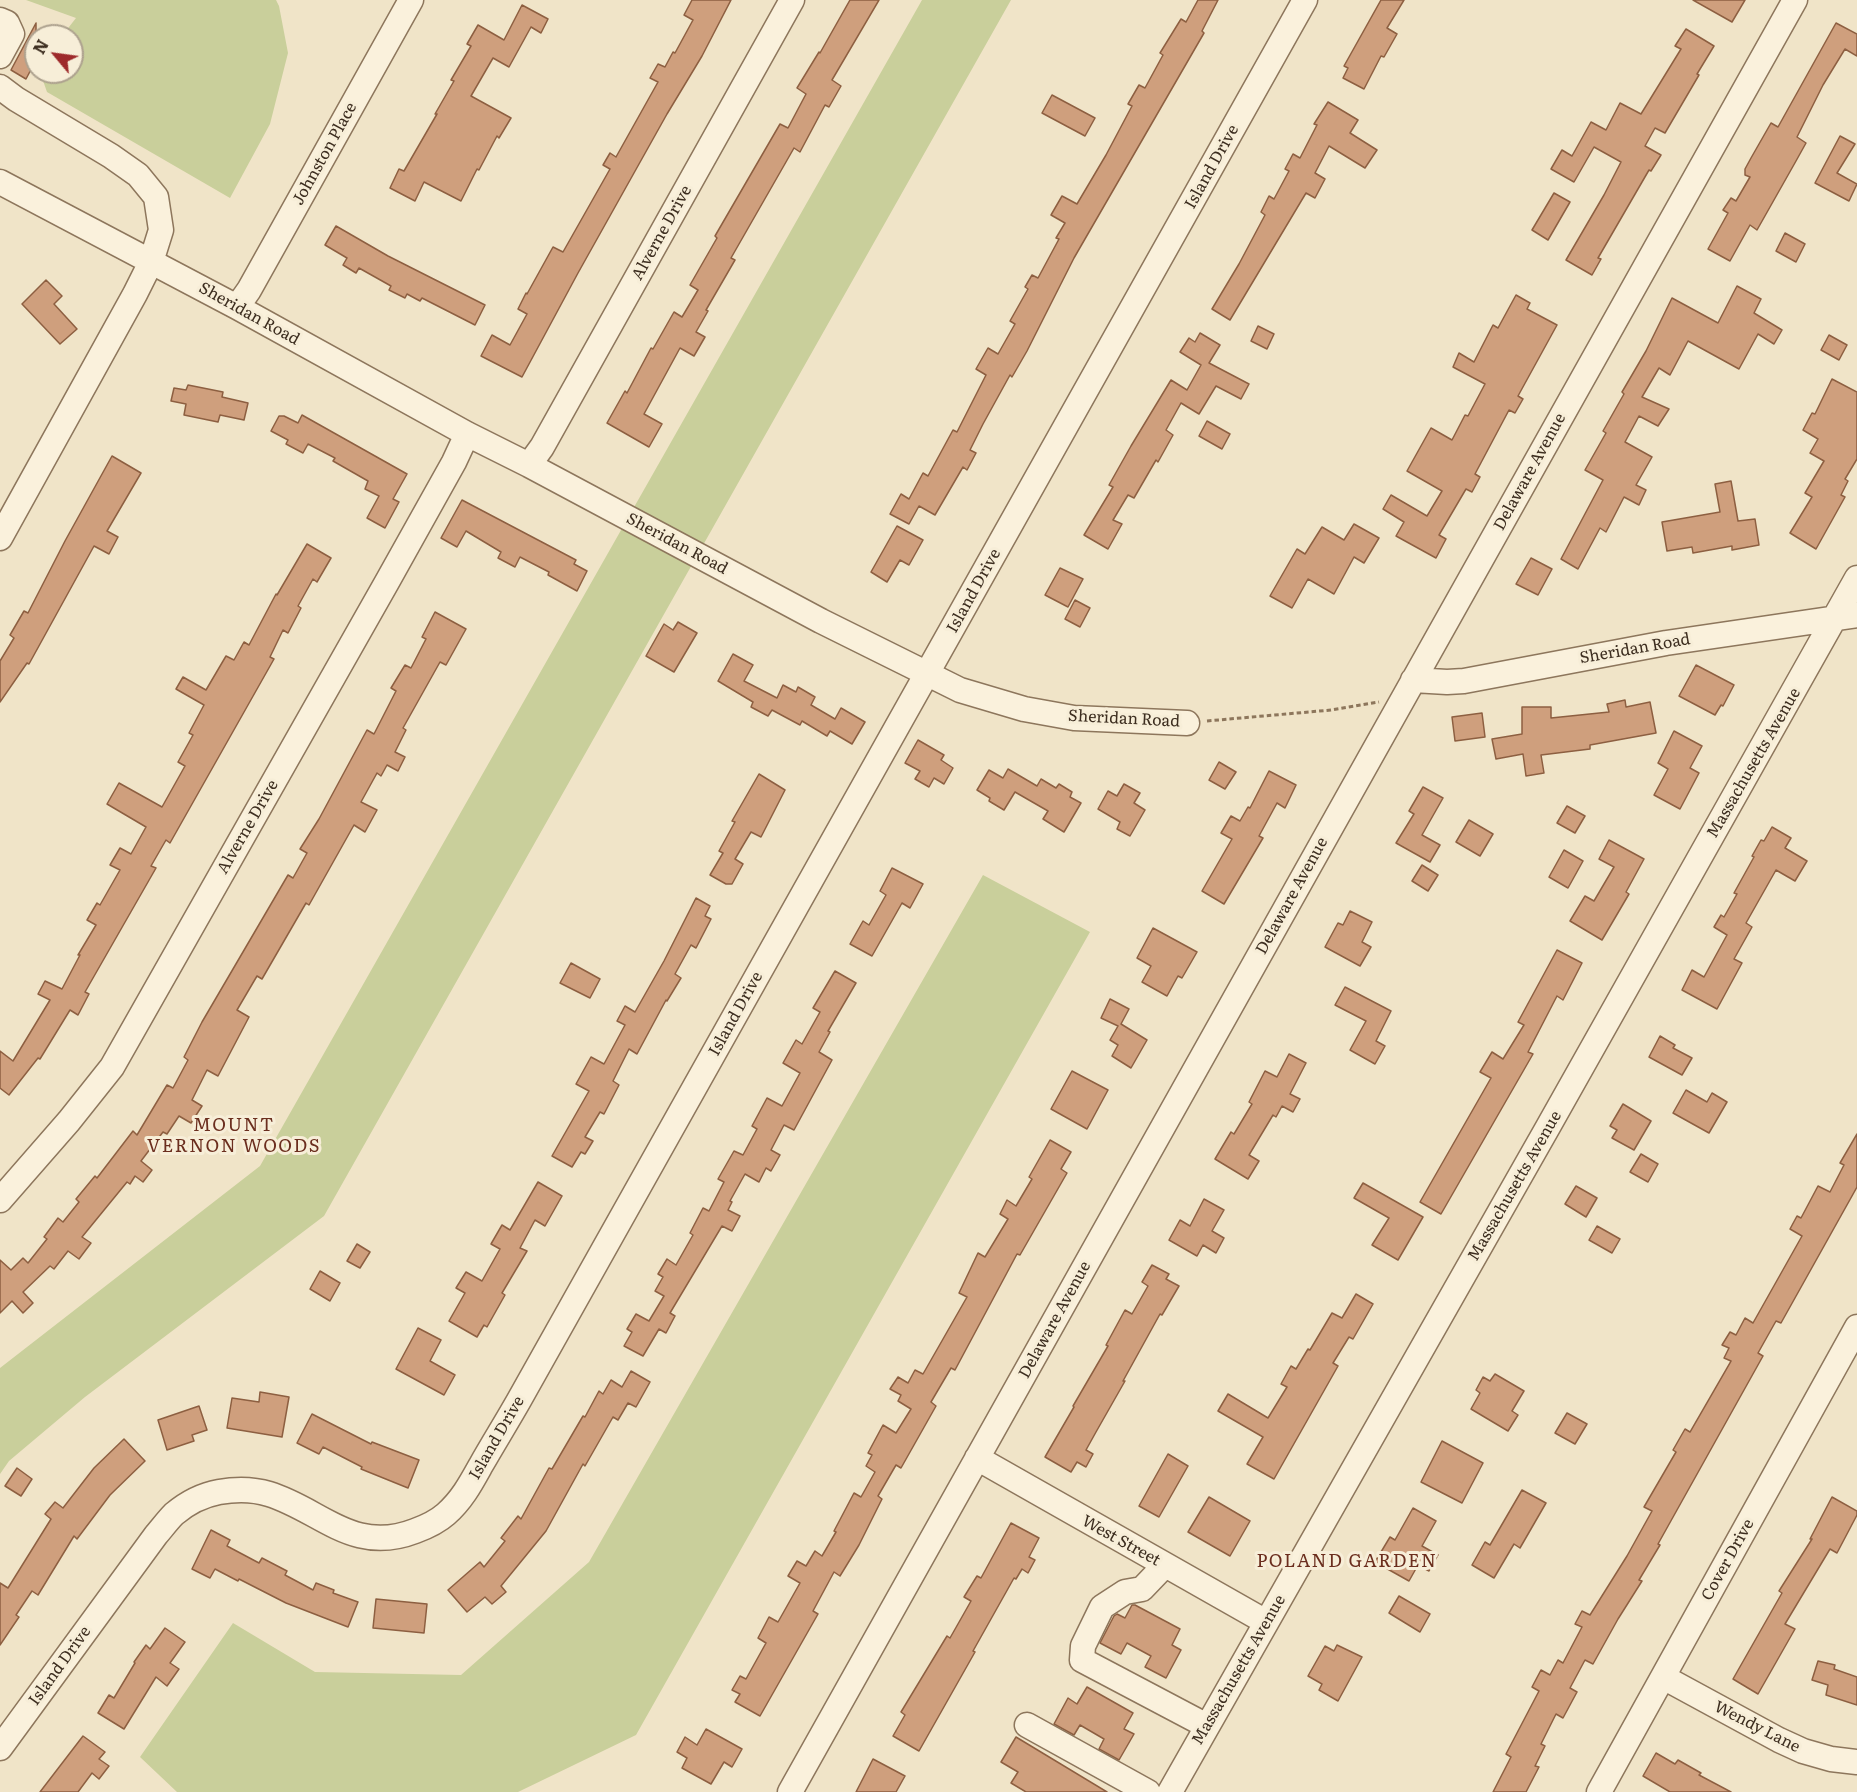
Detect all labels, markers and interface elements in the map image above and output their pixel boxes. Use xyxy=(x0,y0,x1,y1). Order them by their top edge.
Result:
north arrow xyxy=(24,24,84,84)
text: N xyxy=(26,35,54,58)
street label: Johnston Place xyxy=(289,99,361,209)
street label: Island Drive xyxy=(1181,122,1243,212)
street label: Alverne Drive xyxy=(628,182,696,284)
street label: Sheridan Road xyxy=(195,278,303,350)
street label: Delaware Avenue xyxy=(1490,410,1570,534)
street label: Sheridan Road xyxy=(623,509,731,579)
street label: Island Drive xyxy=(943,546,1005,636)
street label: Sheridan Road xyxy=(1578,630,1692,668)
street label: Massachusetts Avenue xyxy=(1703,685,1805,841)
street label: Sheridan Road xyxy=(1068,706,1180,732)
street label: Alverne Drive xyxy=(213,777,283,877)
street label: Delaware Avenue xyxy=(1252,834,1332,958)
street label: Island Drive xyxy=(705,969,767,1059)
street label: Massachusetts Avenue xyxy=(1464,1108,1566,1264)
district label: MOUNT VERNON WOODS xyxy=(147,1115,321,1158)
street label: Delaware Avenue xyxy=(1015,1258,1095,1382)
street label: Island Drive xyxy=(465,1393,529,1483)
street label: West Street xyxy=(1078,1512,1164,1570)
street label: Cover Drive xyxy=(1698,1516,1758,1604)
district label: POLAND GARDEN xyxy=(1256,1551,1438,1573)
street label: Massachusetts Avenue xyxy=(1188,1592,1290,1748)
street label: Island Drive xyxy=(25,1623,95,1709)
street label: Wendy Lane xyxy=(1711,1697,1803,1757)

